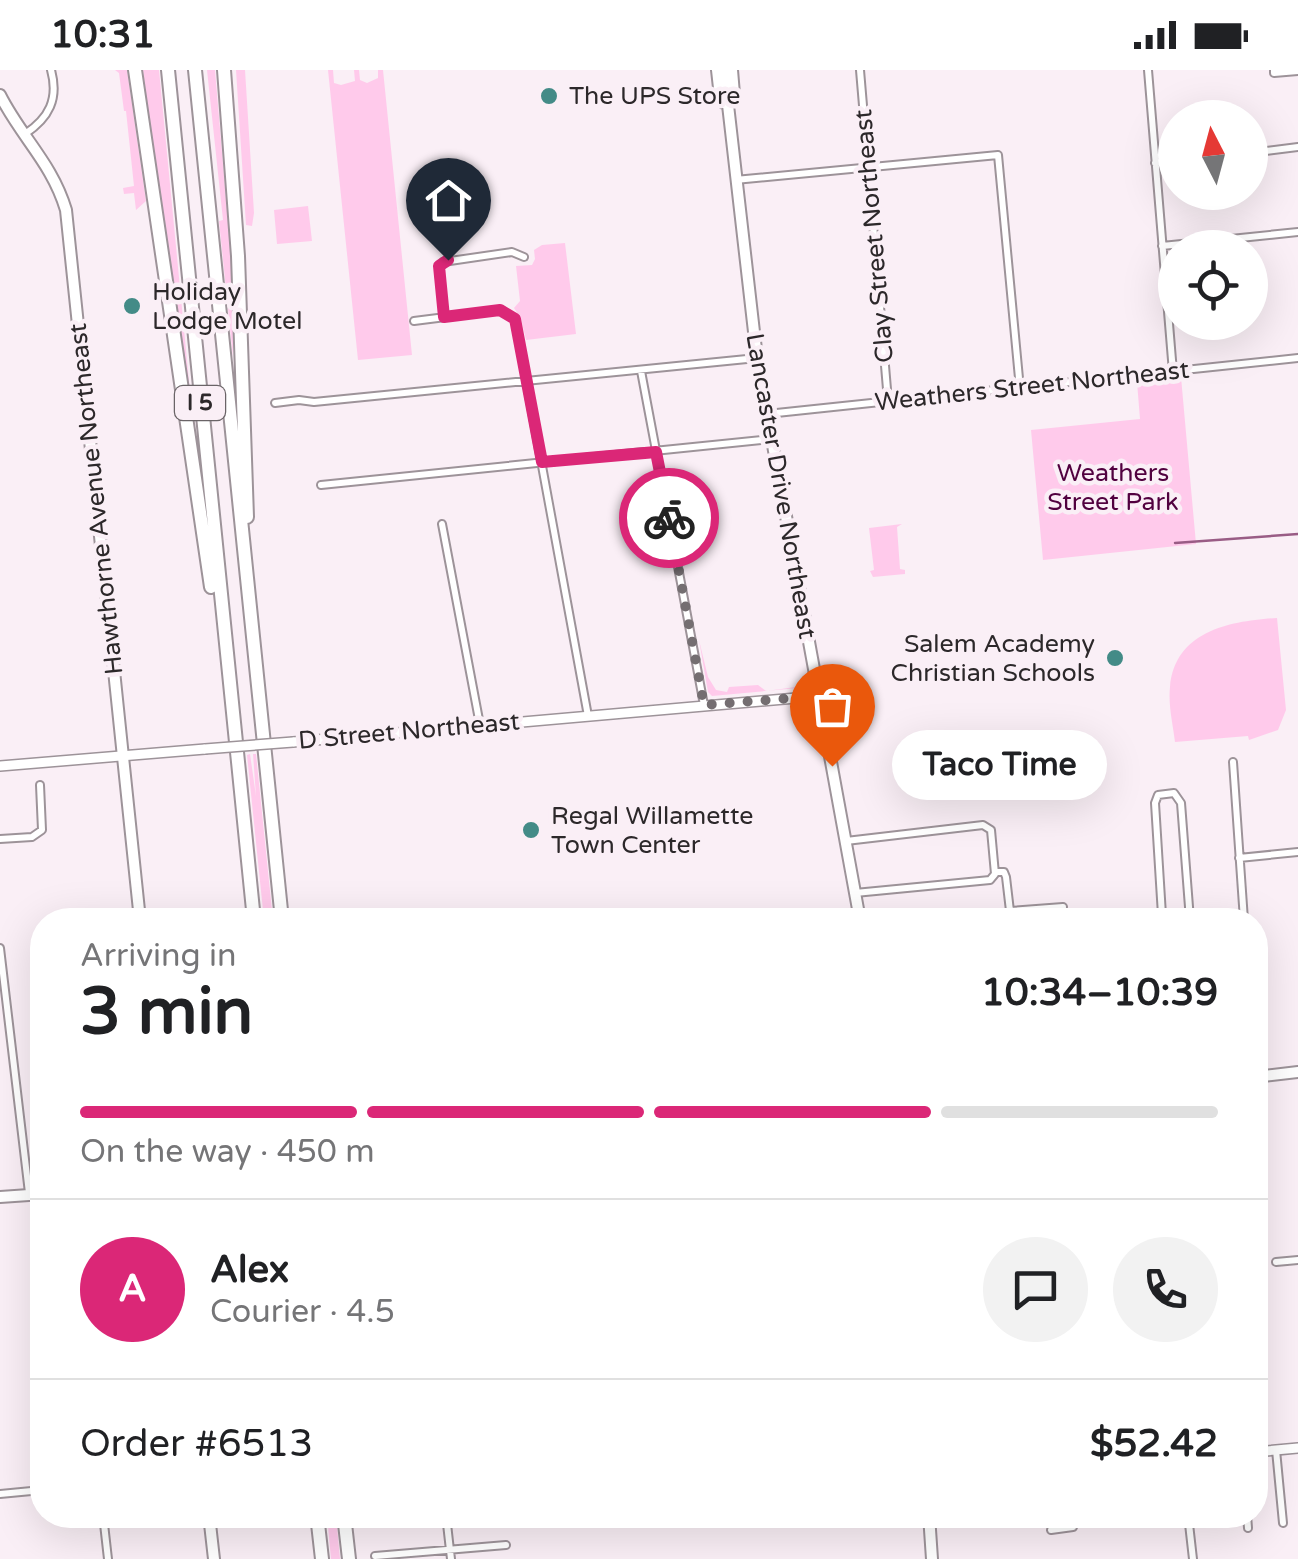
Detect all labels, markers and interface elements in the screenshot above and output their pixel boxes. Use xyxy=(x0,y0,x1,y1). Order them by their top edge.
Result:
text: 10:31 xyxy=(50,12,155,58)
place label: The UPS Store xyxy=(569,81,740,111)
marker: The UPS Store xyxy=(538,85,560,107)
north arrow xyxy=(1158,100,1268,210)
map controls xyxy=(1158,100,1268,340)
street label: Clay Street Northeast xyxy=(848,108,900,364)
pin xyxy=(406,158,491,261)
icon: home xyxy=(421,173,476,228)
button: locate xyxy=(1158,230,1268,340)
place label: Holiday Lodge Motel xyxy=(152,277,302,336)
marker: Holiday Lodge Motel xyxy=(121,295,143,317)
street label: Hawthorne Avenue Northeast xyxy=(63,321,129,676)
street label: Lancaster Drive Northeast xyxy=(739,331,823,641)
street label: Weathers Street Northeast xyxy=(873,355,1191,417)
road number: I 5 xyxy=(175,386,225,420)
park label: Weathers Street Park xyxy=(1047,458,1179,517)
courier xyxy=(619,468,719,568)
icon: bike xyxy=(642,491,697,546)
place label: Salem Academy Christian Schools xyxy=(891,629,1095,688)
marker: Salem Academy Christian Schools xyxy=(1104,647,1126,669)
pin xyxy=(790,664,875,767)
icon: bag xyxy=(805,679,860,734)
street label: D Street Northeast xyxy=(297,706,521,756)
callout: Taco Time xyxy=(892,731,1107,801)
text: Taco Time xyxy=(922,746,1077,784)
place label: Regal Willamette Town Center xyxy=(551,801,753,860)
marker: Regal Willamette Town Center xyxy=(520,819,542,841)
text: Arriving in xyxy=(80,937,237,975)
text: 10:34–10:39 xyxy=(981,970,1218,1016)
text: 3 min xyxy=(80,973,253,1052)
text: On the way · 450 m xyxy=(80,1133,375,1171)
button: chat xyxy=(983,1237,1088,1342)
button: phone xyxy=(1113,1237,1218,1342)
text: Alex xyxy=(210,1247,289,1293)
text: A xyxy=(118,1266,147,1312)
text: Courier · 4.5 xyxy=(210,1293,395,1331)
text: Order #6513 xyxy=(80,1421,313,1467)
text: $52.42 xyxy=(1090,1421,1218,1467)

